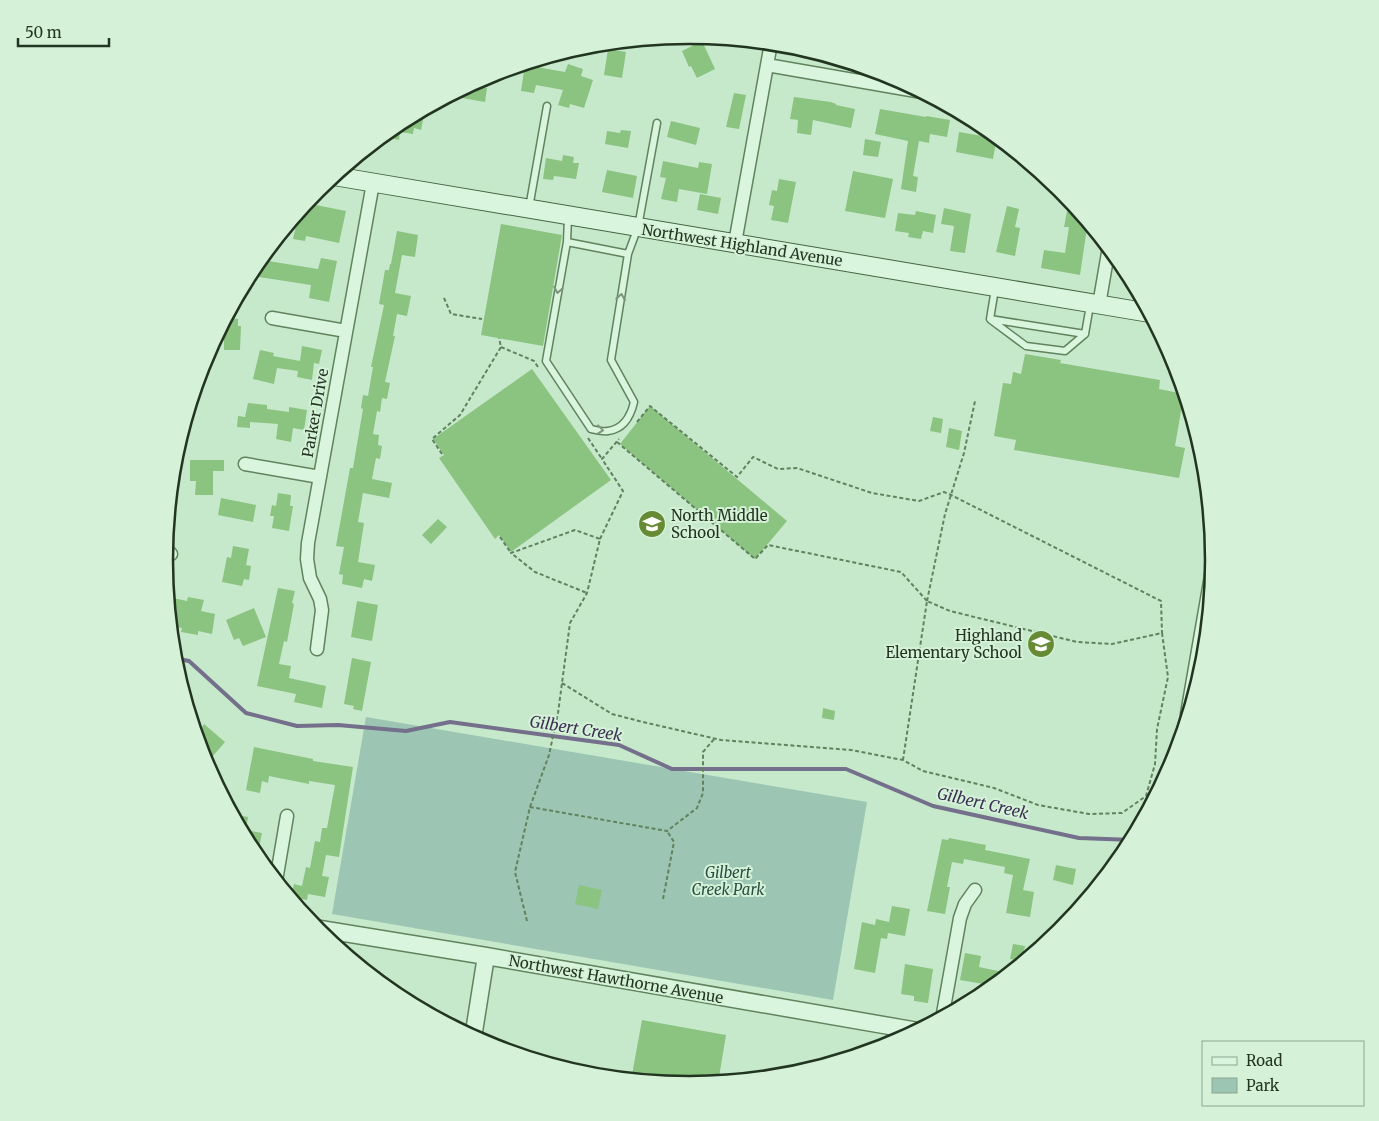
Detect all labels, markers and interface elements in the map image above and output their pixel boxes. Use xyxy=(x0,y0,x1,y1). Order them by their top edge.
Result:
scale bar xyxy=(18,15,109,47)
text: 50 m xyxy=(25,23,62,42)
street label: Northwest Highland Avenue xyxy=(640,220,844,270)
one-way arrow xyxy=(554,286,564,295)
one-way arrow xyxy=(616,292,626,301)
street label: Parker Drive xyxy=(298,367,332,459)
one-way arrow xyxy=(596,424,604,435)
place label: North Middle School xyxy=(671,506,768,542)
school or university icon: North Middle School xyxy=(637,509,667,539)
place label: Highland Elementary School xyxy=(885,626,1022,662)
school or university icon: Highland Elementary School xyxy=(1026,629,1056,659)
water label: Gilbert Creek xyxy=(528,711,624,745)
water label: Gilbert Creek xyxy=(935,783,1031,823)
park label: Gilbert Creek Park xyxy=(692,863,765,899)
street label: Northwest Hawthorne Avenue xyxy=(507,951,725,1007)
legend xyxy=(1202,1041,1364,1106)
text: Road xyxy=(1246,1051,1282,1070)
text: Park xyxy=(1246,1076,1280,1095)

